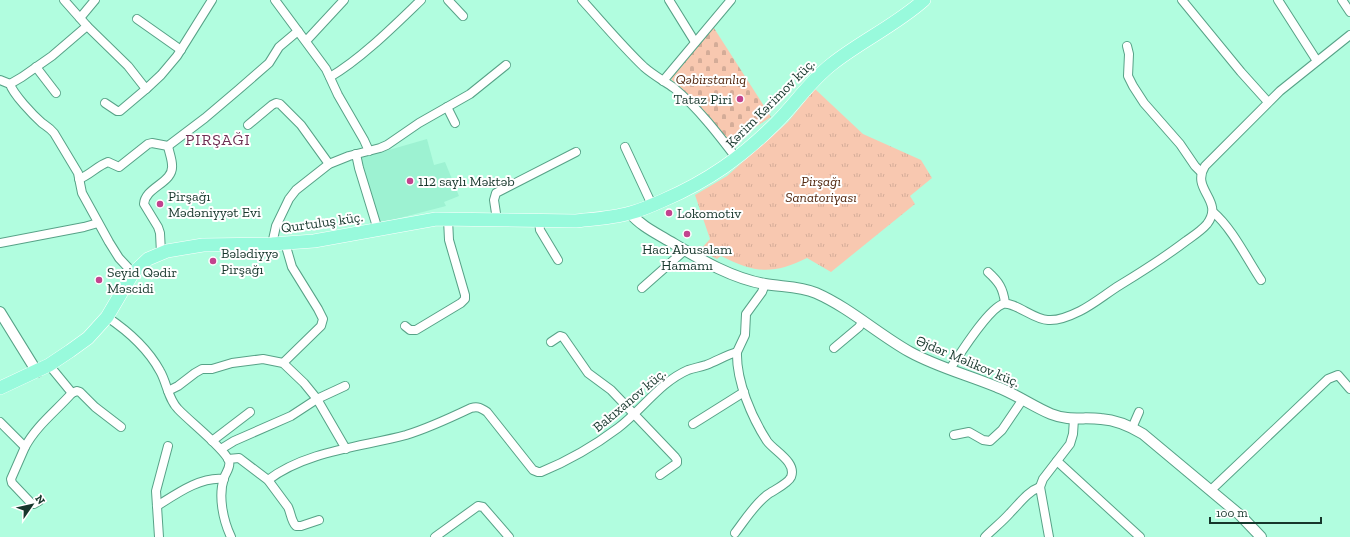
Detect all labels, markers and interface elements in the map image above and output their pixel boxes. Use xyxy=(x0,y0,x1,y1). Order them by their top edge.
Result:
street label: Kərim Kərimov küç. xyxy=(722,55,819,151)
park label: Qəbirstanlıq xyxy=(676,71,746,88)
place label: Tataz Piri xyxy=(674,91,732,108)
marker: Tataz Piri xyxy=(735,94,745,104)
district label: PIRŞAĞI xyxy=(185,130,251,149)
place label: 112 saylı Məktəb xyxy=(418,173,515,190)
park label: Pirşağı Sanatoriyası xyxy=(785,173,857,206)
marker: 112 saylı Məktəb xyxy=(405,176,415,186)
place label: Pirşağı Mədəniyyət Evi xyxy=(168,188,261,221)
marker: Pirşağı Mədəniyyət Evi xyxy=(155,199,165,209)
place label: Lokomotiv xyxy=(677,205,741,222)
street label: Qurtuluş küç. xyxy=(280,208,364,237)
marker: Lokomotiv xyxy=(664,208,674,218)
marker: Hacı Abusalam Hamamı xyxy=(682,229,692,239)
place label: Hacı Abusalam Hamamı xyxy=(642,241,732,274)
place label: Bələdiyyə Pirşağı xyxy=(221,245,279,278)
marker: Bələdiyyə Pirşağı xyxy=(208,256,218,266)
place label: Seyid Qədir Məscidi xyxy=(107,264,177,297)
marker: Seyid Qədir Məscidi xyxy=(94,275,104,285)
street label: Əjdər Məlikov küç. xyxy=(913,332,1022,391)
street label: Bakıxanov küç. xyxy=(589,365,669,436)
north arrow xyxy=(12,485,52,525)
text: N xyxy=(32,493,48,507)
scale bar xyxy=(1210,499,1321,525)
text: 100 m xyxy=(1216,506,1248,520)

